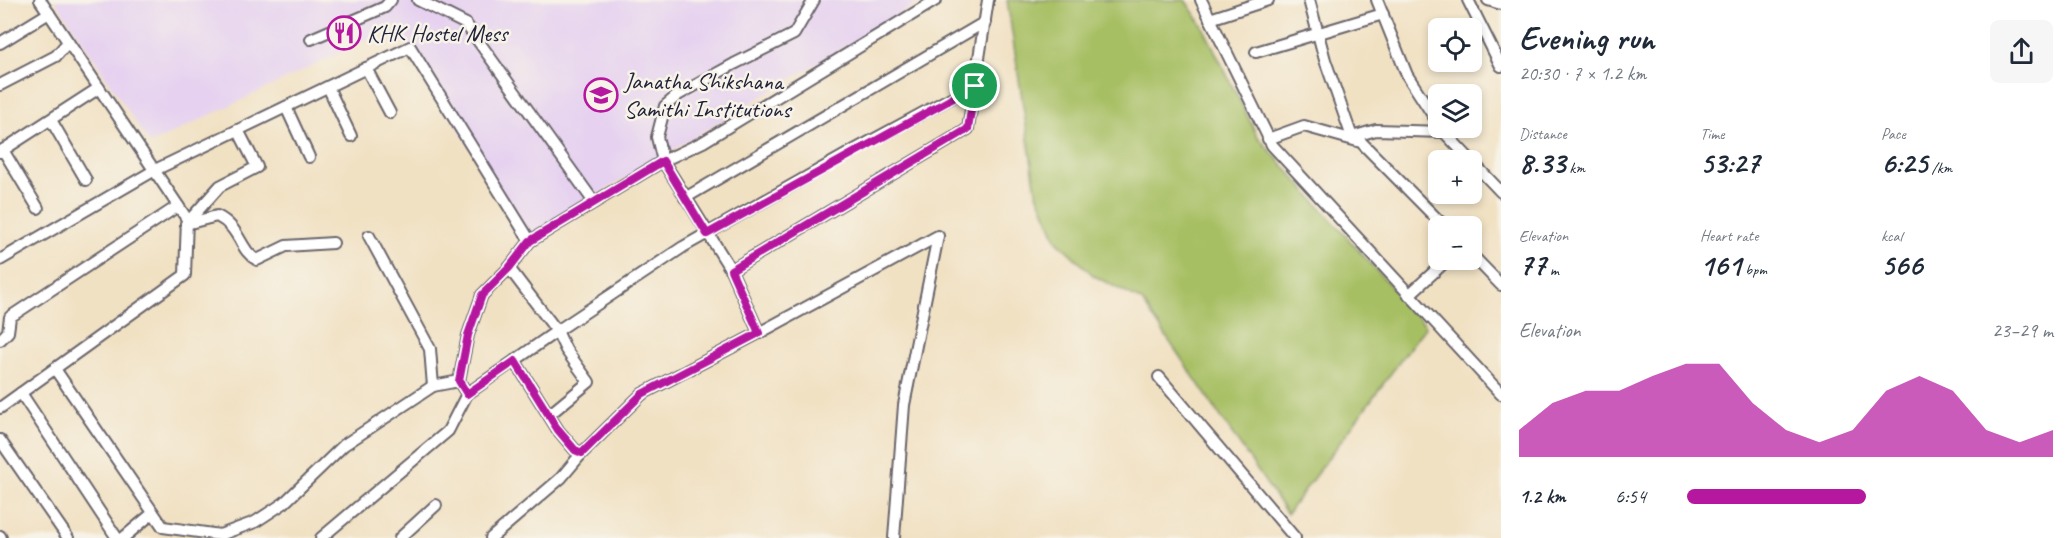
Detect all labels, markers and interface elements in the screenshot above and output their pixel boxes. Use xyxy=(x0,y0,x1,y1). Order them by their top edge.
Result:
restaurant icon: KHK Hostel Mess xyxy=(326,15,362,51)
text: Evening run xyxy=(1519,17,1654,59)
place label: KHK Hostel Mess xyxy=(367,18,509,48)
map controls xyxy=(1428,18,1482,270)
button: locate xyxy=(1428,18,1482,72)
button: share xyxy=(1990,20,2053,83)
pin xyxy=(949,60,1000,111)
text: 20:30 · 7 × 1.2 km xyxy=(1519,61,1646,86)
place label: Janatha Shikshana Samithi Institutions xyxy=(623,66,793,124)
icon: arrive xyxy=(958,69,991,102)
school or university icon: Janatha Shikshana Samithi Institutions xyxy=(583,77,619,113)
button: layers xyxy=(1428,84,1482,138)
text: Distance xyxy=(1519,124,1567,144)
text: Time xyxy=(1700,124,1724,144)
text: Pace xyxy=(1881,124,1906,144)
text: 8.33 xyxy=(1519,144,1565,182)
text: 53:27 xyxy=(1700,144,1759,182)
text: 6:25 xyxy=(1881,144,1928,182)
button: + xyxy=(1428,150,1482,204)
text: km xyxy=(1565,158,1585,178)
text: /km xyxy=(1928,158,1952,178)
button: − xyxy=(1428,216,1482,270)
text: Elevation xyxy=(1519,226,1568,246)
text: Heart rate xyxy=(1700,226,1758,246)
text: kcal xyxy=(1881,226,1902,246)
text: 77 xyxy=(1519,246,1546,284)
text: 161 xyxy=(1700,246,1741,284)
text: 566 xyxy=(1881,246,1922,284)
text: m xyxy=(1546,260,1559,280)
text: bpm xyxy=(1741,260,1767,280)
text: Elevation xyxy=(1519,318,1581,343)
text: 23–29 m xyxy=(1992,318,2053,343)
text: 1.2 km xyxy=(1519,484,1566,509)
text: 6:54 xyxy=(1615,484,1646,509)

